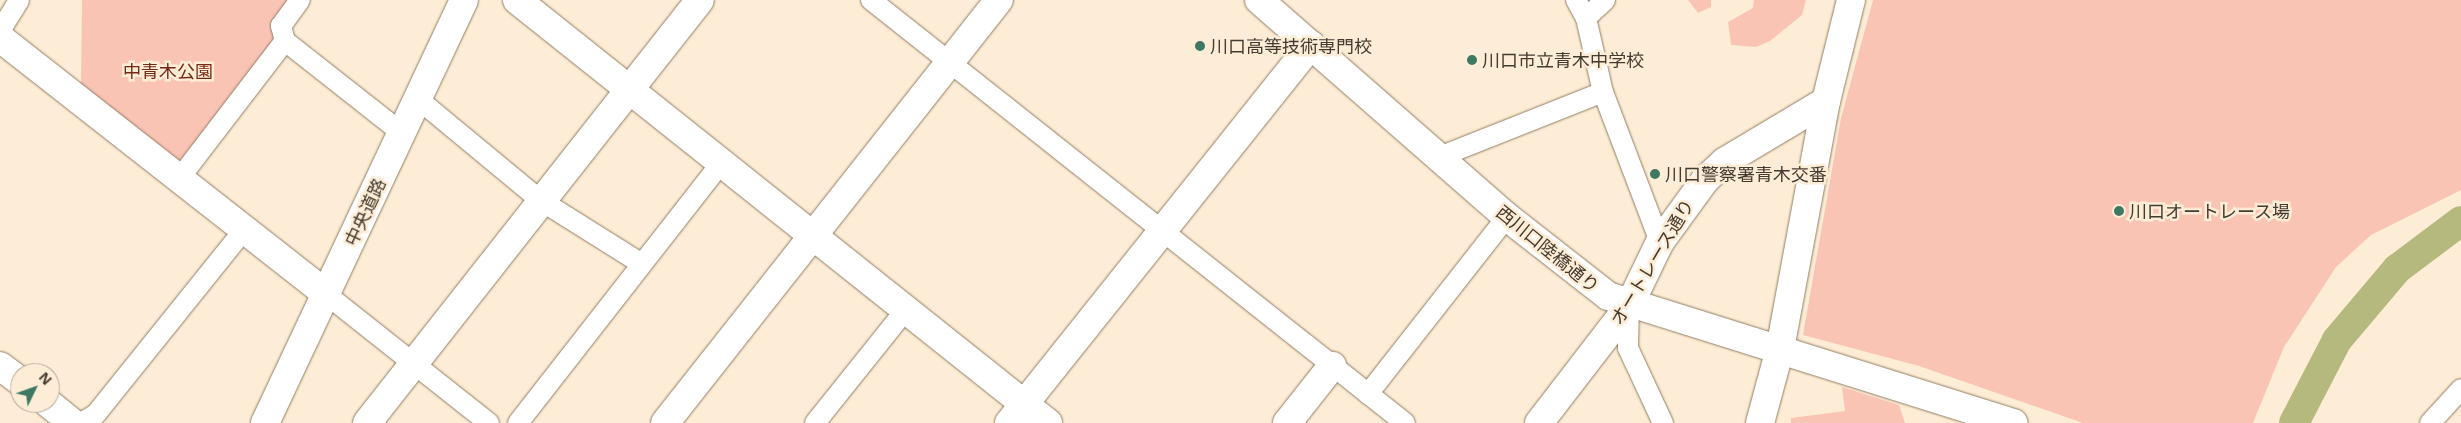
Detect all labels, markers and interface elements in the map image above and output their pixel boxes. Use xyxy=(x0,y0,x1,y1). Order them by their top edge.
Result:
place label: 川口高等技術専門校 xyxy=(1210,35,1372,57)
marker: 川口高等技術専門校 xyxy=(1194,40,1206,52)
place label: 川口市立青木中学校 xyxy=(1482,49,1644,71)
marker: 川口市立青木中学校 xyxy=(1466,54,1478,66)
park label: 中青木公園 xyxy=(123,60,213,82)
place label: 川口警察署青木交番 xyxy=(1665,163,1827,185)
marker: 川口警察署青木交番 xyxy=(1649,168,1661,180)
street label: 中央道路 xyxy=(340,175,390,249)
street label: オートレース通り xyxy=(1606,195,1698,329)
place label: 川口オートレース場 xyxy=(2129,200,2291,222)
street label: 西川口陸橋通り xyxy=(1492,201,1604,297)
marker: 川口オートレース場 xyxy=(2113,205,2125,217)
north arrow xyxy=(10,363,60,413)
text: N xyxy=(35,368,57,389)

